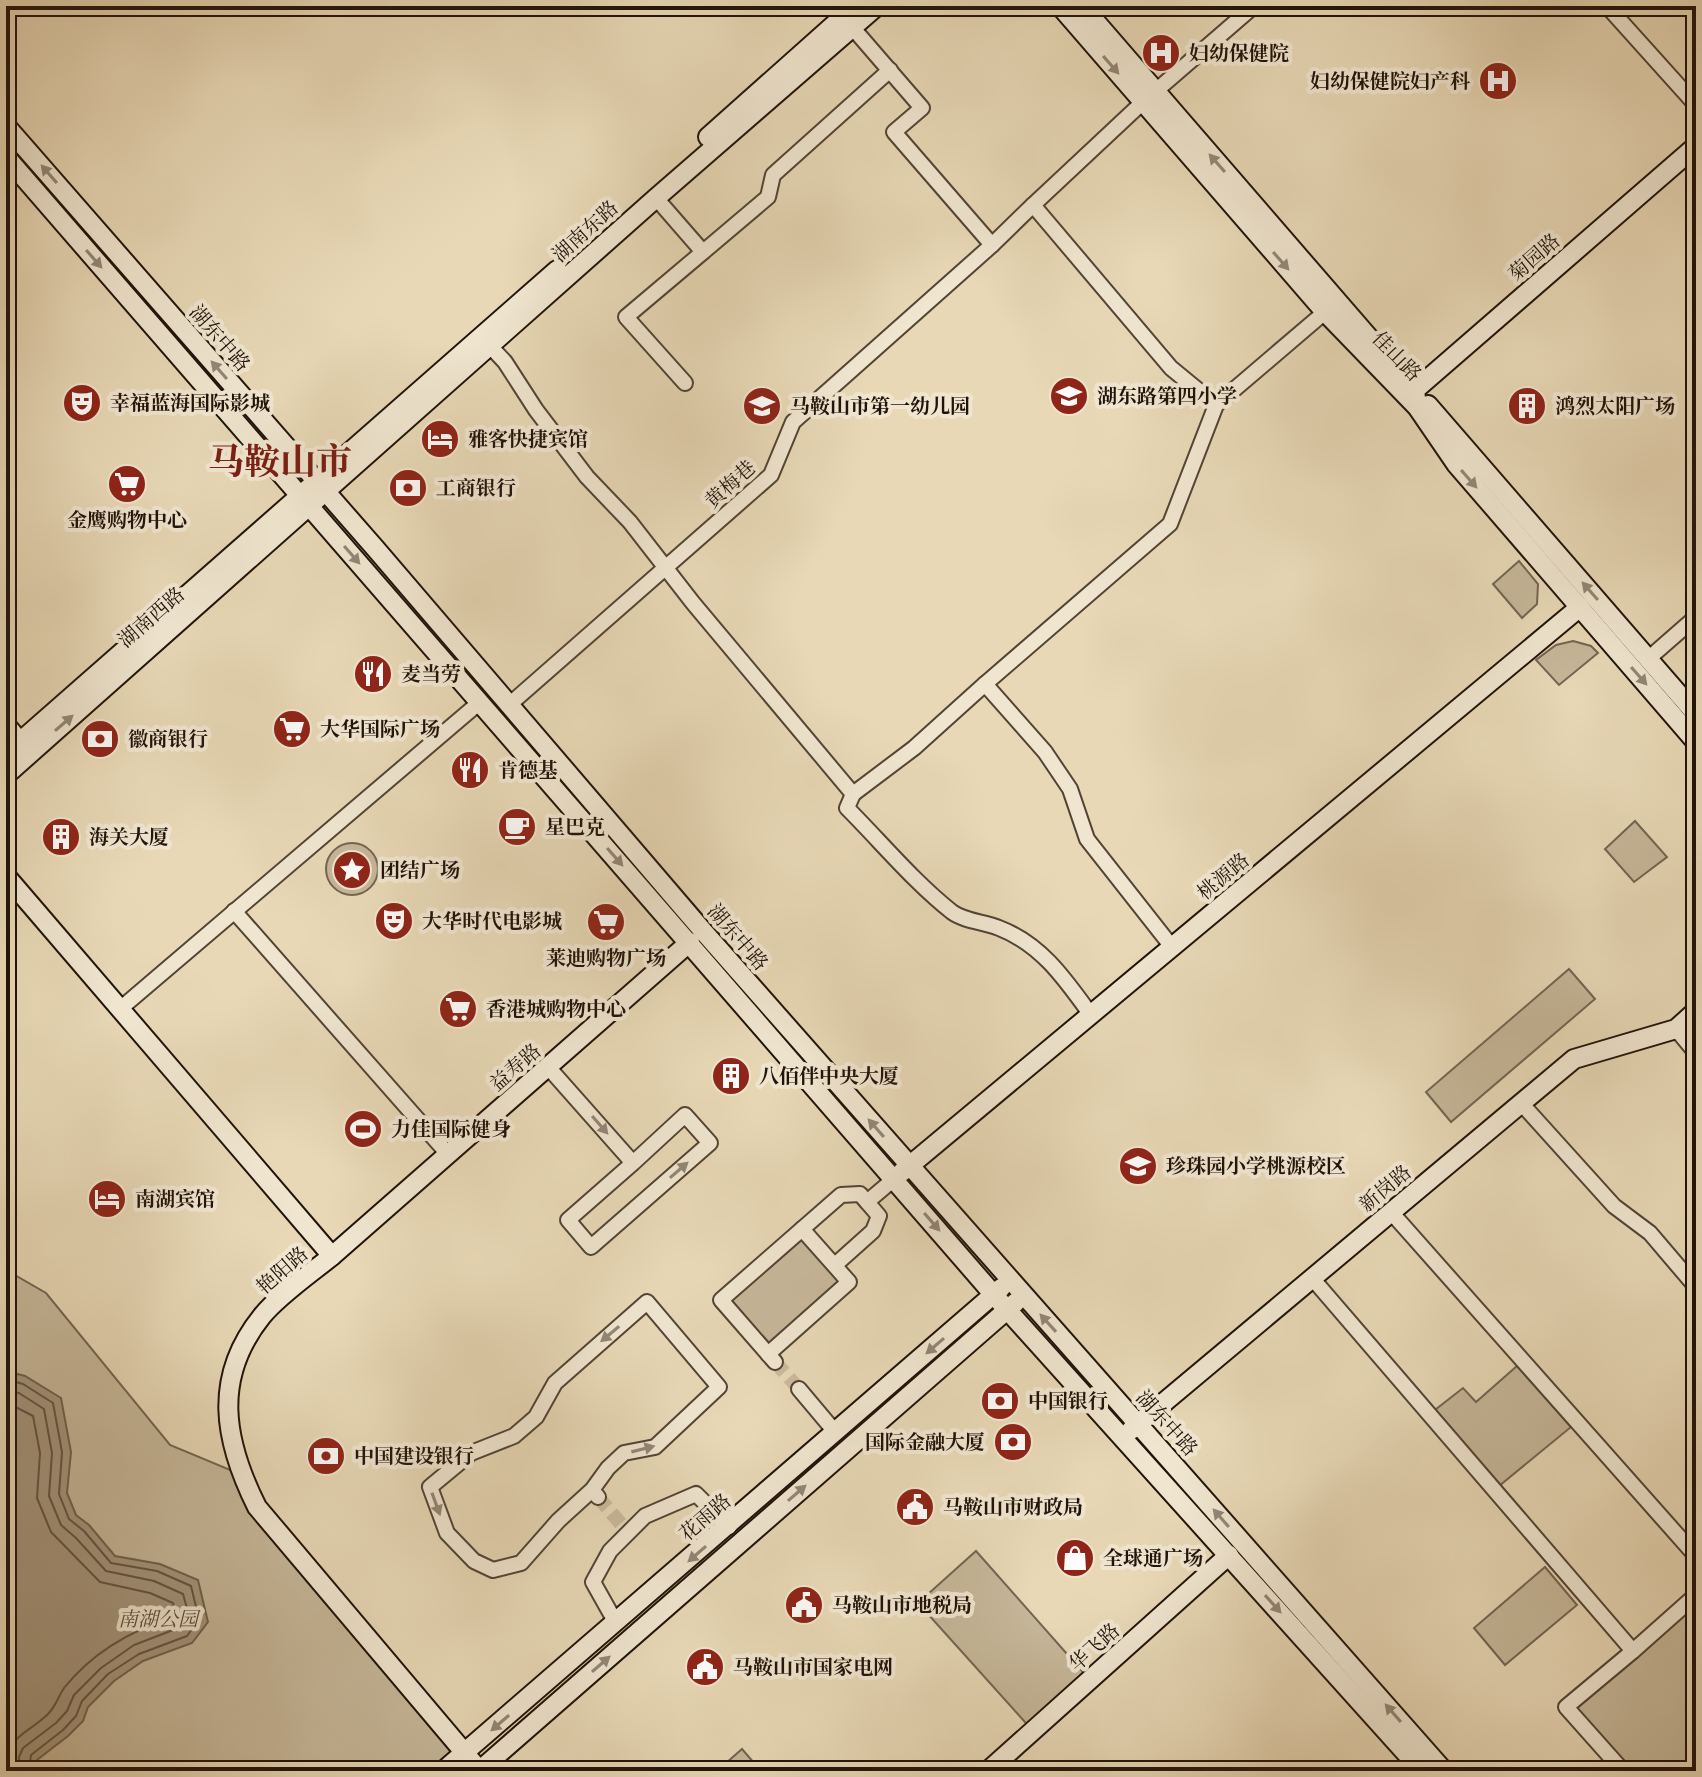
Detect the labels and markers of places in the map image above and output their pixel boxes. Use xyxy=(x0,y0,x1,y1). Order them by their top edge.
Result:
hospital icon: 妇幼保健院 xyxy=(1140,32,1182,74)
place label: 妇幼保健院 xyxy=(1189,41,1289,65)
hospital icon: 妇幼保健院妇产科 xyxy=(1477,60,1519,102)
place label: 妇幼保健院妇产科 xyxy=(1310,69,1470,93)
school or university icon: 湖东路第四小学 xyxy=(1048,375,1090,417)
theatre icon: 幸福蓝海国际影城 xyxy=(61,382,103,424)
place label: 湖东路第四小学 xyxy=(1097,384,1237,408)
school or university icon: 马鞍山市第一幼儿园 xyxy=(741,385,783,427)
building icon: 鸿烈太阳广场 xyxy=(1506,385,1548,427)
place label: 幸福蓝海国际影城 xyxy=(110,391,270,415)
place label: 马鞍山市第一幼儿园 xyxy=(790,394,970,418)
place label: 鸿烈太阳广场 xyxy=(1555,394,1675,418)
hotel icon: 雅客快捷宾馆 xyxy=(419,418,461,460)
place label: 雅客快捷宾馆 xyxy=(468,427,588,451)
supermarket icon: 金鹰购物中心 xyxy=(106,463,148,505)
bank icon: 工商银行 xyxy=(387,467,429,509)
place label: 工商银行 xyxy=(436,476,516,500)
place label: 金鹰购物中心 xyxy=(67,508,187,532)
restaurant icon: 麦当劳 xyxy=(352,653,394,695)
place label: 麦当劳 xyxy=(401,662,461,686)
supermarket icon: 大华国际广场 xyxy=(271,708,313,750)
place label: 大华国际广场 xyxy=(320,717,440,741)
bank icon: 徽商银行 xyxy=(79,718,121,760)
place label: 徽商银行 xyxy=(128,727,208,751)
restaurant icon: 肯德基 xyxy=(449,749,491,791)
place label: 肯德基 xyxy=(498,758,558,782)
cafe icon: 星巴克 xyxy=(496,806,538,848)
place label: 星巴克 xyxy=(545,815,605,839)
building icon: 海关大厦 xyxy=(40,816,82,858)
place label: 海关大厦 xyxy=(89,825,169,849)
place icon: 团结广场 xyxy=(331,849,373,891)
place label: 团结广场 xyxy=(380,858,460,882)
theatre icon: 大华时代电影城 xyxy=(373,900,415,942)
supermarket icon: 莱迪购物广场 xyxy=(585,901,627,943)
place label: 大华时代电影城 xyxy=(422,909,562,933)
place label: 莱迪购物广场 xyxy=(546,946,666,970)
supermarket icon: 香港城购物中心 xyxy=(437,988,479,1030)
place label: 香港城购物中心 xyxy=(486,997,626,1021)
building icon: 八佰伴中央大厦 xyxy=(710,1055,752,1097)
place label: 八佰伴中央大厦 xyxy=(759,1064,899,1088)
sports icon: 力佳国际健身 xyxy=(342,1108,384,1150)
place label: 力佳国际健身 xyxy=(391,1117,511,1141)
school or university icon: 珍珠园小学桃源校区 xyxy=(1117,1145,1159,1187)
place label: 珍珠园小学桃源校区 xyxy=(1166,1154,1346,1178)
hotel icon: 南湖宾馆 xyxy=(86,1178,128,1220)
place label: 南湖宾馆 xyxy=(135,1187,215,1211)
bank icon: 中国银行 xyxy=(979,1380,1021,1422)
place label: 中国银行 xyxy=(1028,1389,1108,1413)
bank icon: 国际金融大厦 xyxy=(992,1421,1034,1463)
place label: 国际金融大厦 xyxy=(865,1430,985,1454)
bank icon: 中国建设银行 xyxy=(305,1435,347,1477)
place label: 中国建设银行 xyxy=(354,1444,474,1468)
public building icon: 马鞍山市财政局 xyxy=(894,1486,936,1528)
place label: 马鞍山市财政局 xyxy=(943,1495,1083,1519)
shop icon: 全球通广场 xyxy=(1054,1537,1096,1579)
place label: 全球通广场 xyxy=(1103,1546,1203,1570)
public building icon: 马鞍山市地税局 xyxy=(783,1584,825,1626)
place label: 马鞍山市地税局 xyxy=(832,1593,972,1617)
public building icon: 马鞍山市国家电网 xyxy=(684,1646,726,1688)
place label: 马鞍山市国家电网 xyxy=(733,1655,893,1679)

